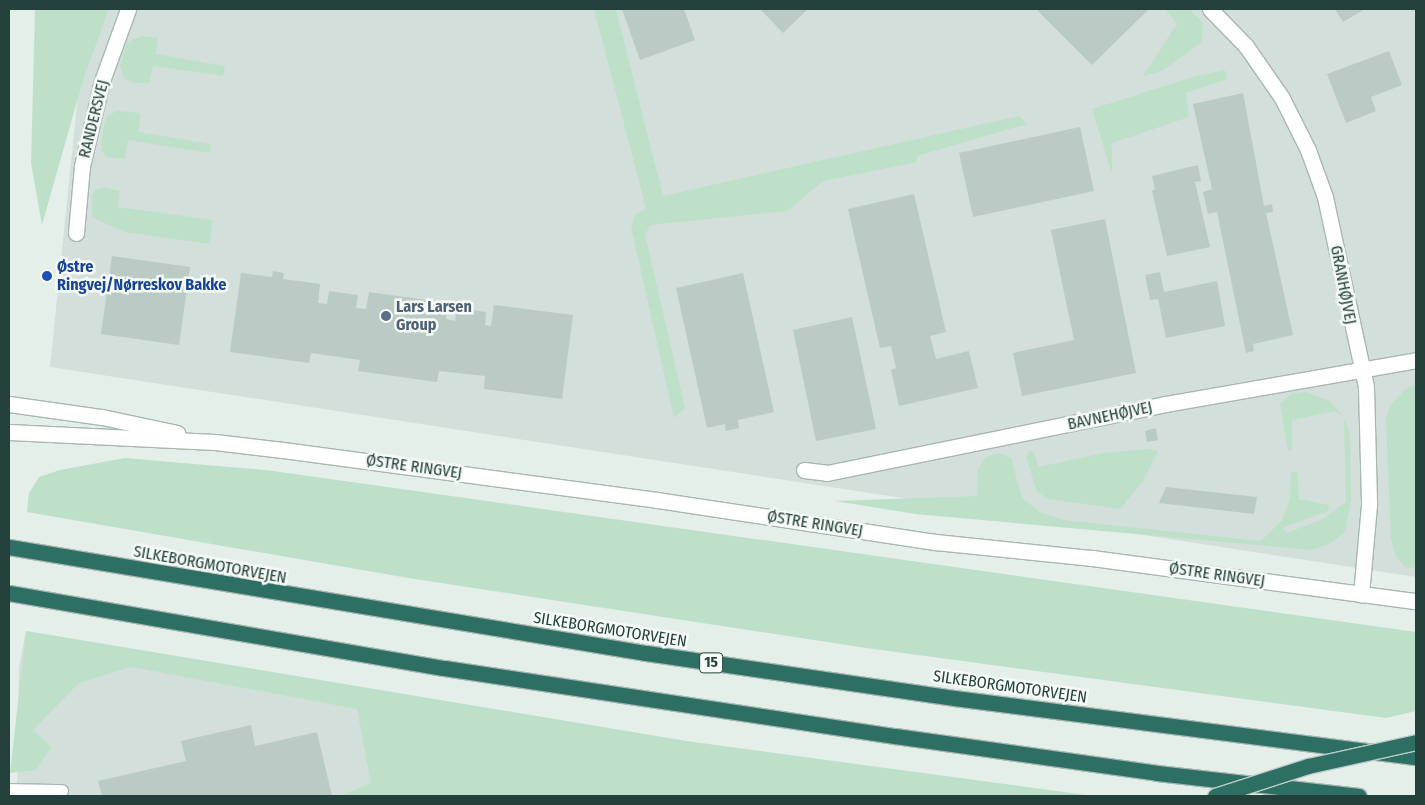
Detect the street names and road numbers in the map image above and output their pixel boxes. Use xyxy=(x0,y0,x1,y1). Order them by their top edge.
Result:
street label: RANDERSVEJ xyxy=(75,78,113,160)
street label: GRANHØJVEJ xyxy=(1326,244,1360,326)
street label: BAVNEHØJVEJ xyxy=(1066,398,1154,434)
street label: ØSTRE RINGVEJ xyxy=(365,451,463,483)
street label: ØSTRE RINGVEJ xyxy=(766,507,864,541)
street label: SILKEBORGMOTORVEJEN xyxy=(132,542,288,588)
street label: ØSTRE RINGVEJ xyxy=(1168,559,1266,591)
street label: SILKEBORGMOTORVEJEN xyxy=(532,608,688,652)
road number: 15 xyxy=(698,650,724,676)
street label: SILKEBORGMOTORVEJEN xyxy=(932,667,1088,707)

